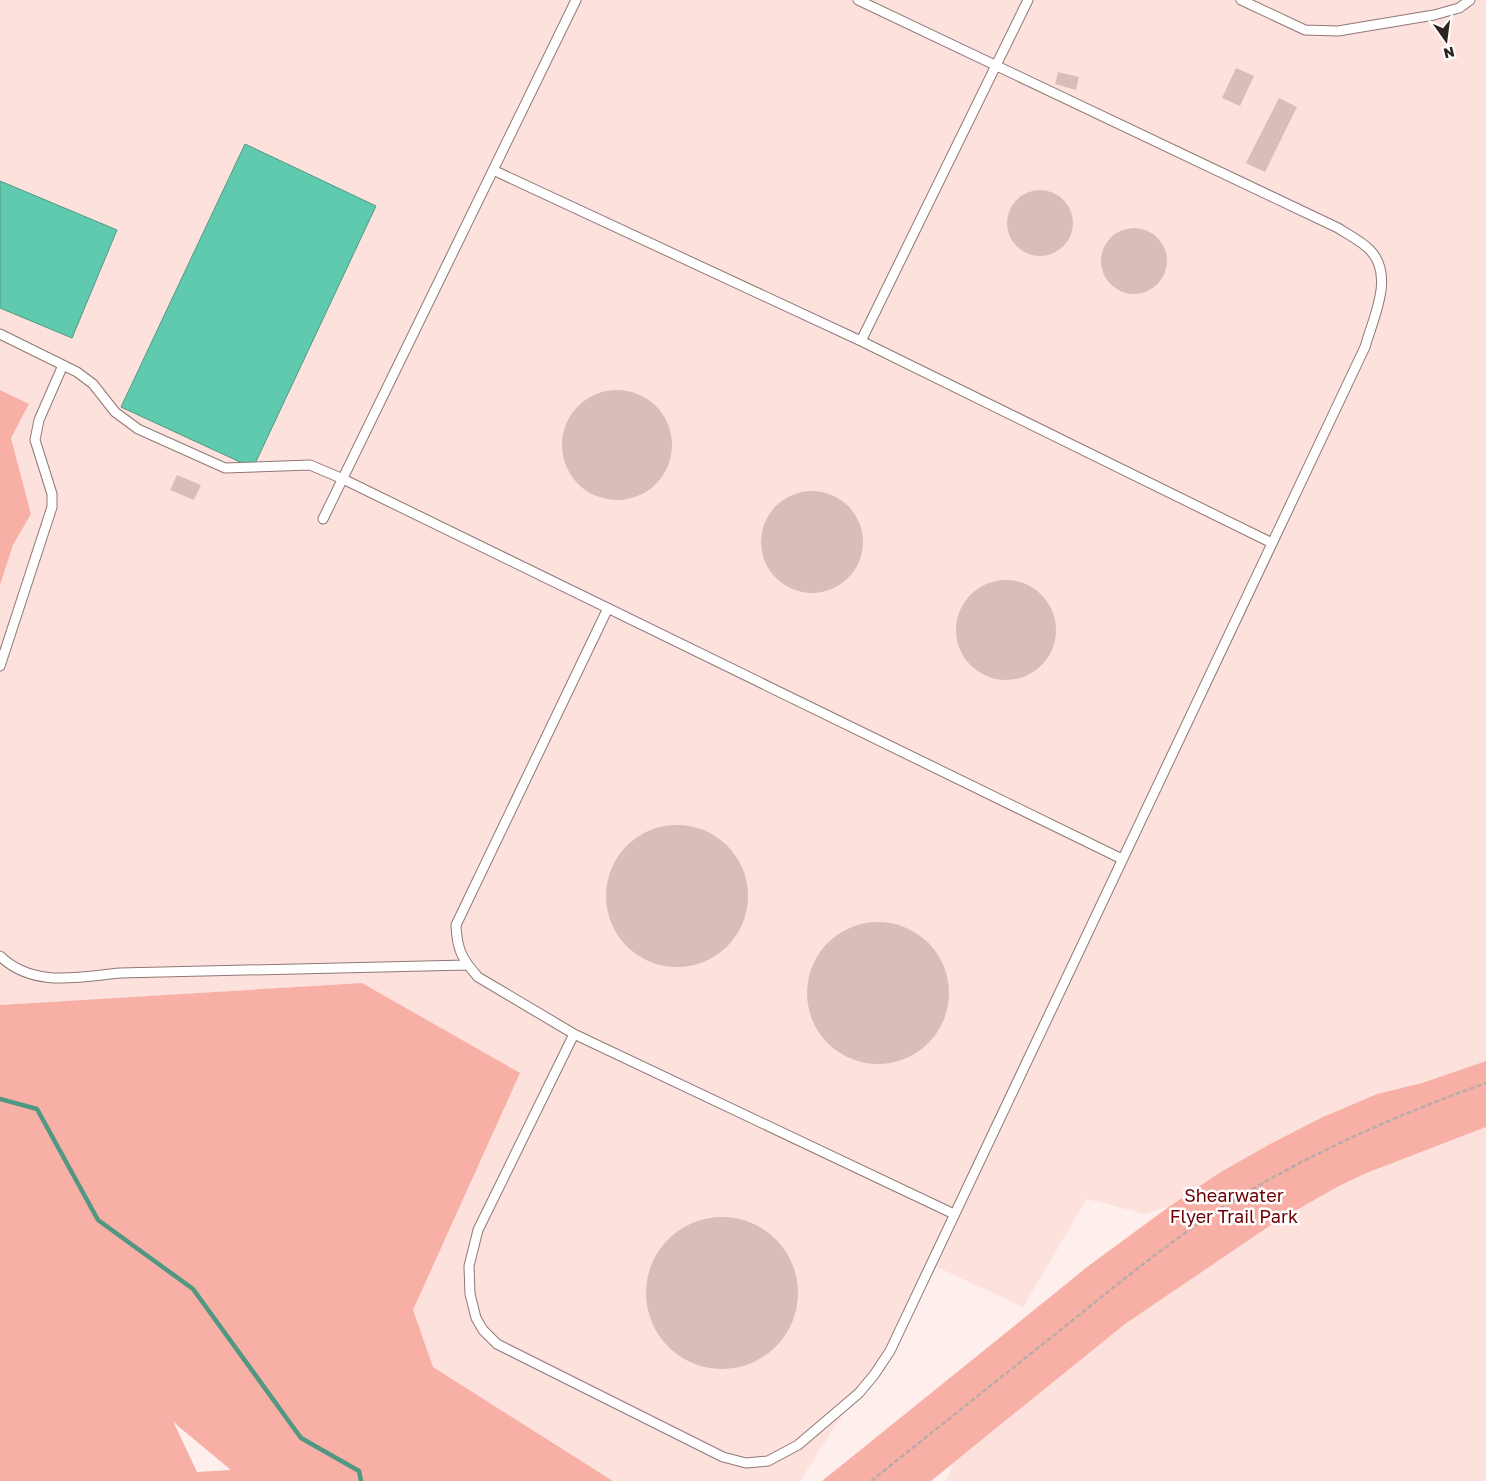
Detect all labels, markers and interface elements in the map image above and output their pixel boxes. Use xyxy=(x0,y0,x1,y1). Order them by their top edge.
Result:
north arrow xyxy=(1421,15,1471,65)
text: N xyxy=(1442,44,1456,63)
park label: Shearwater Flyer Trail Park xyxy=(1170,1184,1298,1227)

